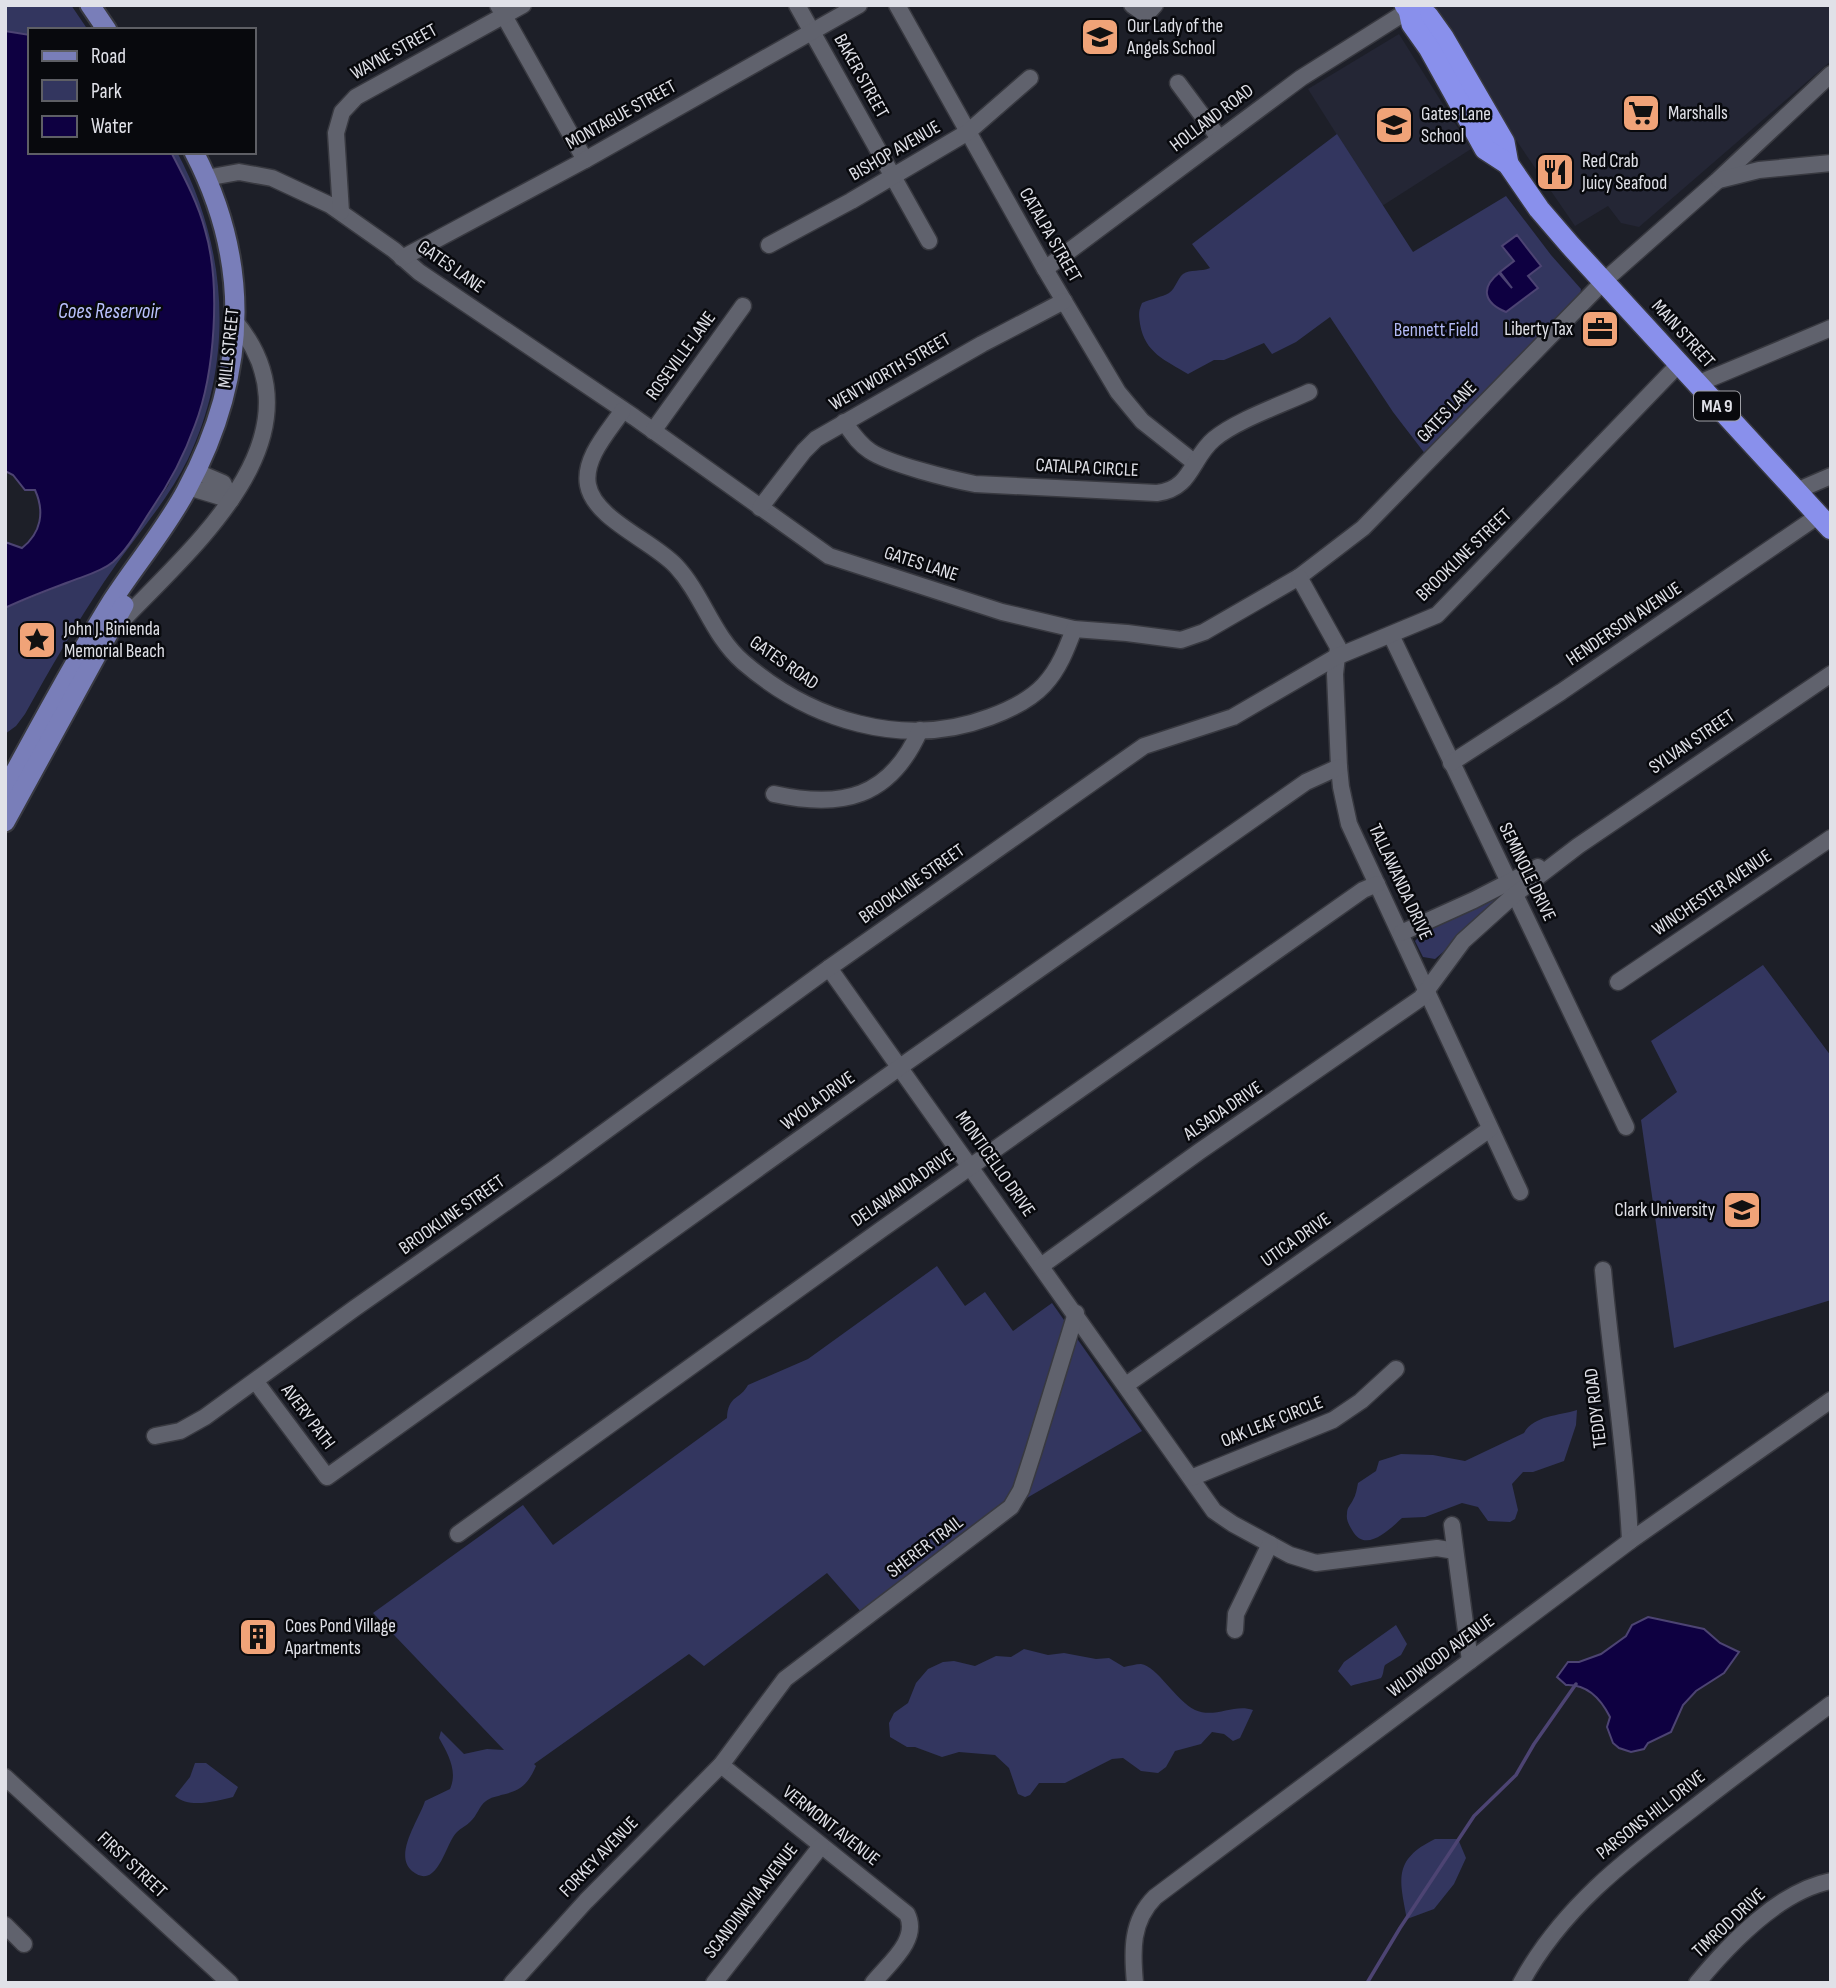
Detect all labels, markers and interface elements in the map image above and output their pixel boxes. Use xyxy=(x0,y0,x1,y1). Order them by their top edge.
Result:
place label: Our Lady of the Angels School xyxy=(1126,15,1223,60)
school or university icon: Our Lady of the Angels School xyxy=(1079,16,1121,58)
street label: WAYNE STREET xyxy=(347,19,442,85)
legend xyxy=(28,28,256,154)
street label: BAKER STREET xyxy=(829,30,894,122)
text: Road xyxy=(91,44,126,69)
street label: MONTAGUE STREET xyxy=(562,75,681,155)
text: Park xyxy=(91,79,122,104)
street label: HOLLAND ROAD xyxy=(1166,79,1258,157)
supermarket icon: Marshalls xyxy=(1620,92,1662,134)
place label: Marshalls xyxy=(1668,102,1728,125)
place label: Gates Lane School xyxy=(1421,103,1491,148)
school or university icon: Gates Lane School xyxy=(1373,104,1415,146)
text: Water xyxy=(91,114,133,139)
street label: BISHOP AVENUE xyxy=(845,116,945,186)
place label: Red Crab Juicy Seafood xyxy=(1581,150,1667,195)
restaurant icon: Red Crab Juicy Seafood xyxy=(1534,151,1576,193)
street label: CATALPA STREET xyxy=(1014,184,1086,287)
street label: GATES LANE xyxy=(413,236,489,298)
street label: MAIN STREET xyxy=(1646,295,1720,373)
water label: Coes Reservoir xyxy=(58,299,161,324)
street label: MILL STREET xyxy=(213,307,245,389)
street label: ROSEVILLE LANE xyxy=(641,307,721,405)
office icon: Liberty Tax xyxy=(1579,308,1621,350)
place label: Liberty Tax xyxy=(1504,318,1573,341)
park label: Bennett Field xyxy=(1394,319,1478,342)
street label: WENTWORTH STREET xyxy=(825,328,955,416)
street label: GATES LANE xyxy=(1412,377,1482,447)
road number: MA 9 xyxy=(1694,392,1740,420)
street label: CATALPA CIRCLE xyxy=(1035,454,1139,482)
street label: BROOKLINE STREET xyxy=(1412,504,1517,606)
street label: GATES LANE xyxy=(881,541,961,587)
street label: HENDERSON AVENUE xyxy=(1562,577,1686,671)
place label: John J. Binienda Memorial Beach xyxy=(63,618,165,663)
place icon: John J. Binienda Memorial Beach xyxy=(16,619,58,661)
street label: GATES ROAD xyxy=(745,631,823,695)
street label: SYLVAN STREET xyxy=(1645,705,1740,779)
street label: SEMINOLE DRIVE xyxy=(1493,819,1561,925)
street label: TALLAWANDA DRIVE xyxy=(1363,820,1437,944)
street label: BROOKLINE STREET xyxy=(855,839,969,929)
street label: WINCHESTER AVENUE xyxy=(1648,845,1776,941)
street label: WYOLA DRIVE xyxy=(776,1066,860,1136)
street label: ALSADA DRIVE xyxy=(1178,1076,1267,1146)
street label: MONTICELLO DRIVE xyxy=(950,1107,1040,1221)
street label: DELAWANDA DRIVE xyxy=(847,1144,959,1232)
street label: BROOKLINE STREET xyxy=(395,1170,509,1260)
school or university icon: Clark University xyxy=(1721,1189,1763,1231)
place label: Clark University xyxy=(1615,1199,1716,1222)
street label: UTICA DRIVE xyxy=(1257,1208,1335,1272)
street label: TEDDY ROAD xyxy=(1580,1367,1612,1449)
street label: AVERY PATH xyxy=(275,1379,340,1454)
street label: OAK LEAF CIRCLE xyxy=(1218,1391,1326,1453)
street label: SHERER TRAIL xyxy=(882,1511,968,1583)
street label: WILDWOOD AVENUE xyxy=(1383,1609,1499,1703)
place label: Coes Pond Village Apartments xyxy=(284,1615,396,1660)
building icon: Coes Pond Village Apartments xyxy=(237,1616,279,1658)
street label: PARSONS HILL DRIVE xyxy=(1592,1765,1710,1865)
street label: VERMONT AVENUE xyxy=(778,1781,884,1871)
street label: FORKEY AVENUE xyxy=(555,1812,643,1902)
street label: FIRST STREET xyxy=(92,1827,172,1903)
street label: SCANDINAVIA AVENUE xyxy=(699,1839,803,1963)
street label: TIMROD DRIVE xyxy=(1688,1883,1770,1963)

